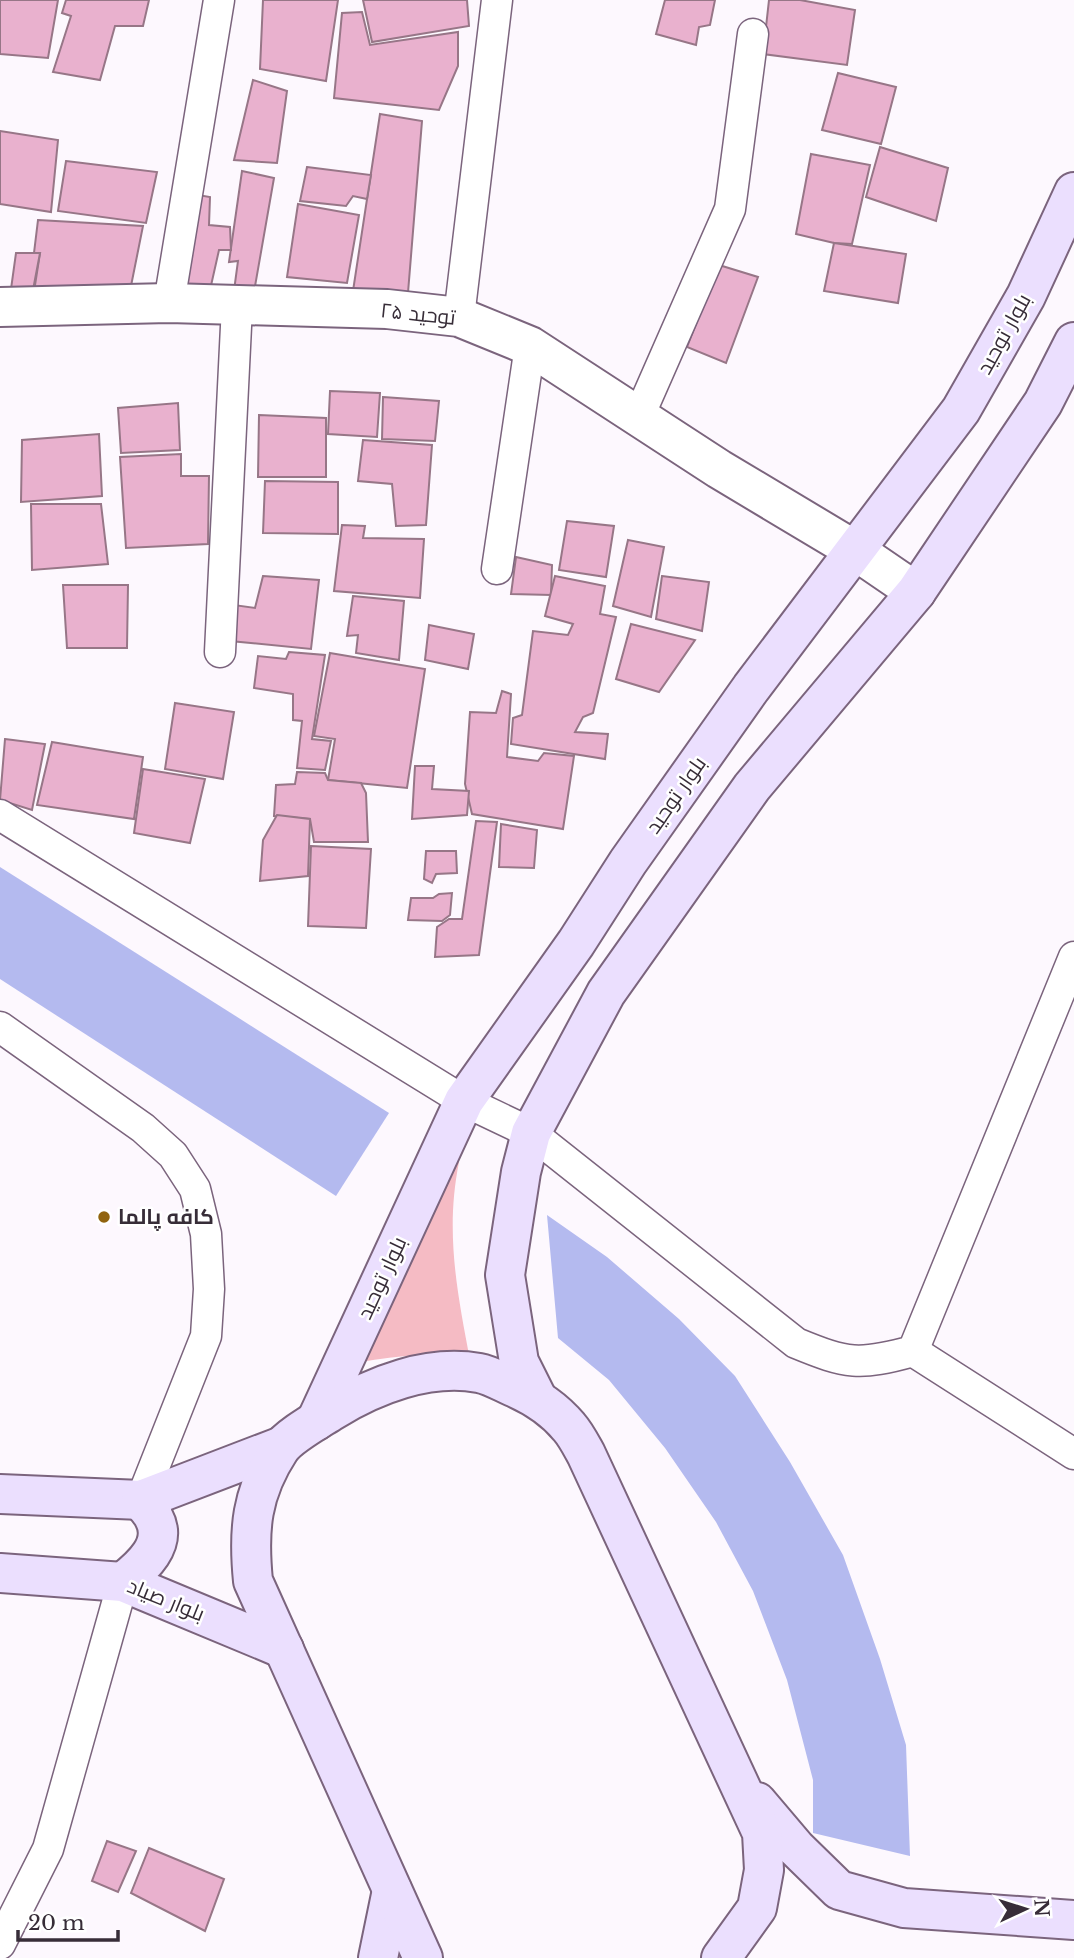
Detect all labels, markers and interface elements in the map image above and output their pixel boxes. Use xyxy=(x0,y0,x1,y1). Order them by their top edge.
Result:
street label: بلوار توحید xyxy=(971,289,1037,379)
street label: توحید ۲۵ xyxy=(379,297,457,331)
street label: بلوار توحید xyxy=(640,751,712,839)
place label: کافه پالما xyxy=(118,1204,214,1232)
marker: کافه پالما xyxy=(96,1209,112,1225)
street label: بلوار توحید xyxy=(352,1233,412,1323)
street label: بلوار صیاد xyxy=(124,1573,208,1627)
north arrow xyxy=(990,1874,1060,1944)
scale bar xyxy=(18,1898,117,1942)
text: N xyxy=(1029,1898,1054,1918)
text: 20 m xyxy=(28,1910,85,1936)

